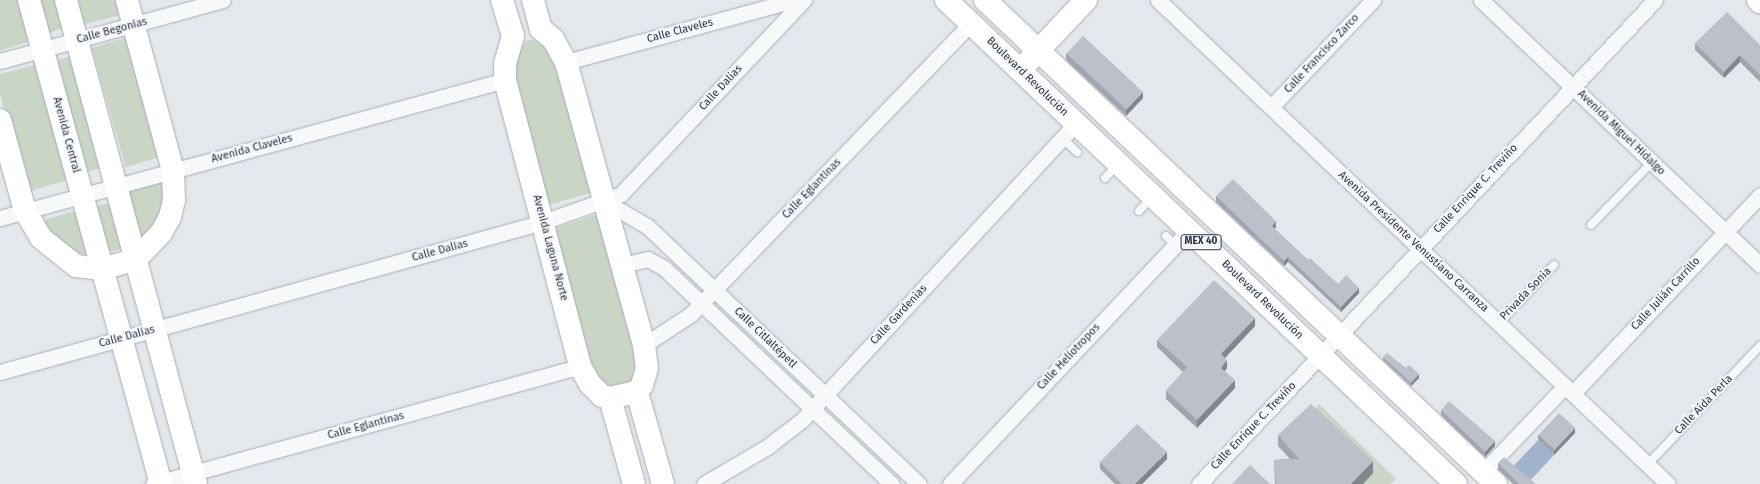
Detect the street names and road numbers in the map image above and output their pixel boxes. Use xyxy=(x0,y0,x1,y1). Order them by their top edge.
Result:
street label: Calle Francisco Zarco xyxy=(1282,12,1362,96)
street label: Calle Begonias xyxy=(75,15,149,47)
street label: Calle Claveles xyxy=(645,16,715,46)
street label: Boulevard Revolución xyxy=(983,35,1071,119)
street label: Calle Dalias xyxy=(697,63,745,113)
street label: Avenida Miguel Hidalgo xyxy=(1574,88,1668,178)
street label: Avenida Central xyxy=(50,96,82,174)
street label: Avenida Claveles xyxy=(210,132,294,166)
street label: Calle Enrique C. Treviño xyxy=(1431,142,1521,236)
street label: Calle Eglantinas xyxy=(780,156,844,222)
street label: Avenida Presidente Venustiano Carranza xyxy=(1335,169,1491,315)
street label: Avenida Laguna Norte xyxy=(529,194,571,302)
road number: MEX 40 xyxy=(1180,234,1222,250)
street label: Calle Dalias xyxy=(411,237,469,265)
street label: Calle Julián Carrillo xyxy=(1629,255,1703,333)
street label: Boulevard Revolución xyxy=(1218,258,1306,342)
street label: Privada Sonia xyxy=(1498,265,1554,323)
street label: Calle Gardenias xyxy=(868,282,930,348)
street label: Calle Citlaltépetl xyxy=(731,305,799,371)
street label: Calle Heliotropos xyxy=(1035,321,1103,393)
street label: Calle Dalias xyxy=(98,323,156,351)
street label: Calle Aída Perla xyxy=(1672,373,1736,437)
street label: Calle Enrique C. Treviño xyxy=(1209,379,1299,473)
street label: Calle Eglantinas xyxy=(326,409,406,443)

